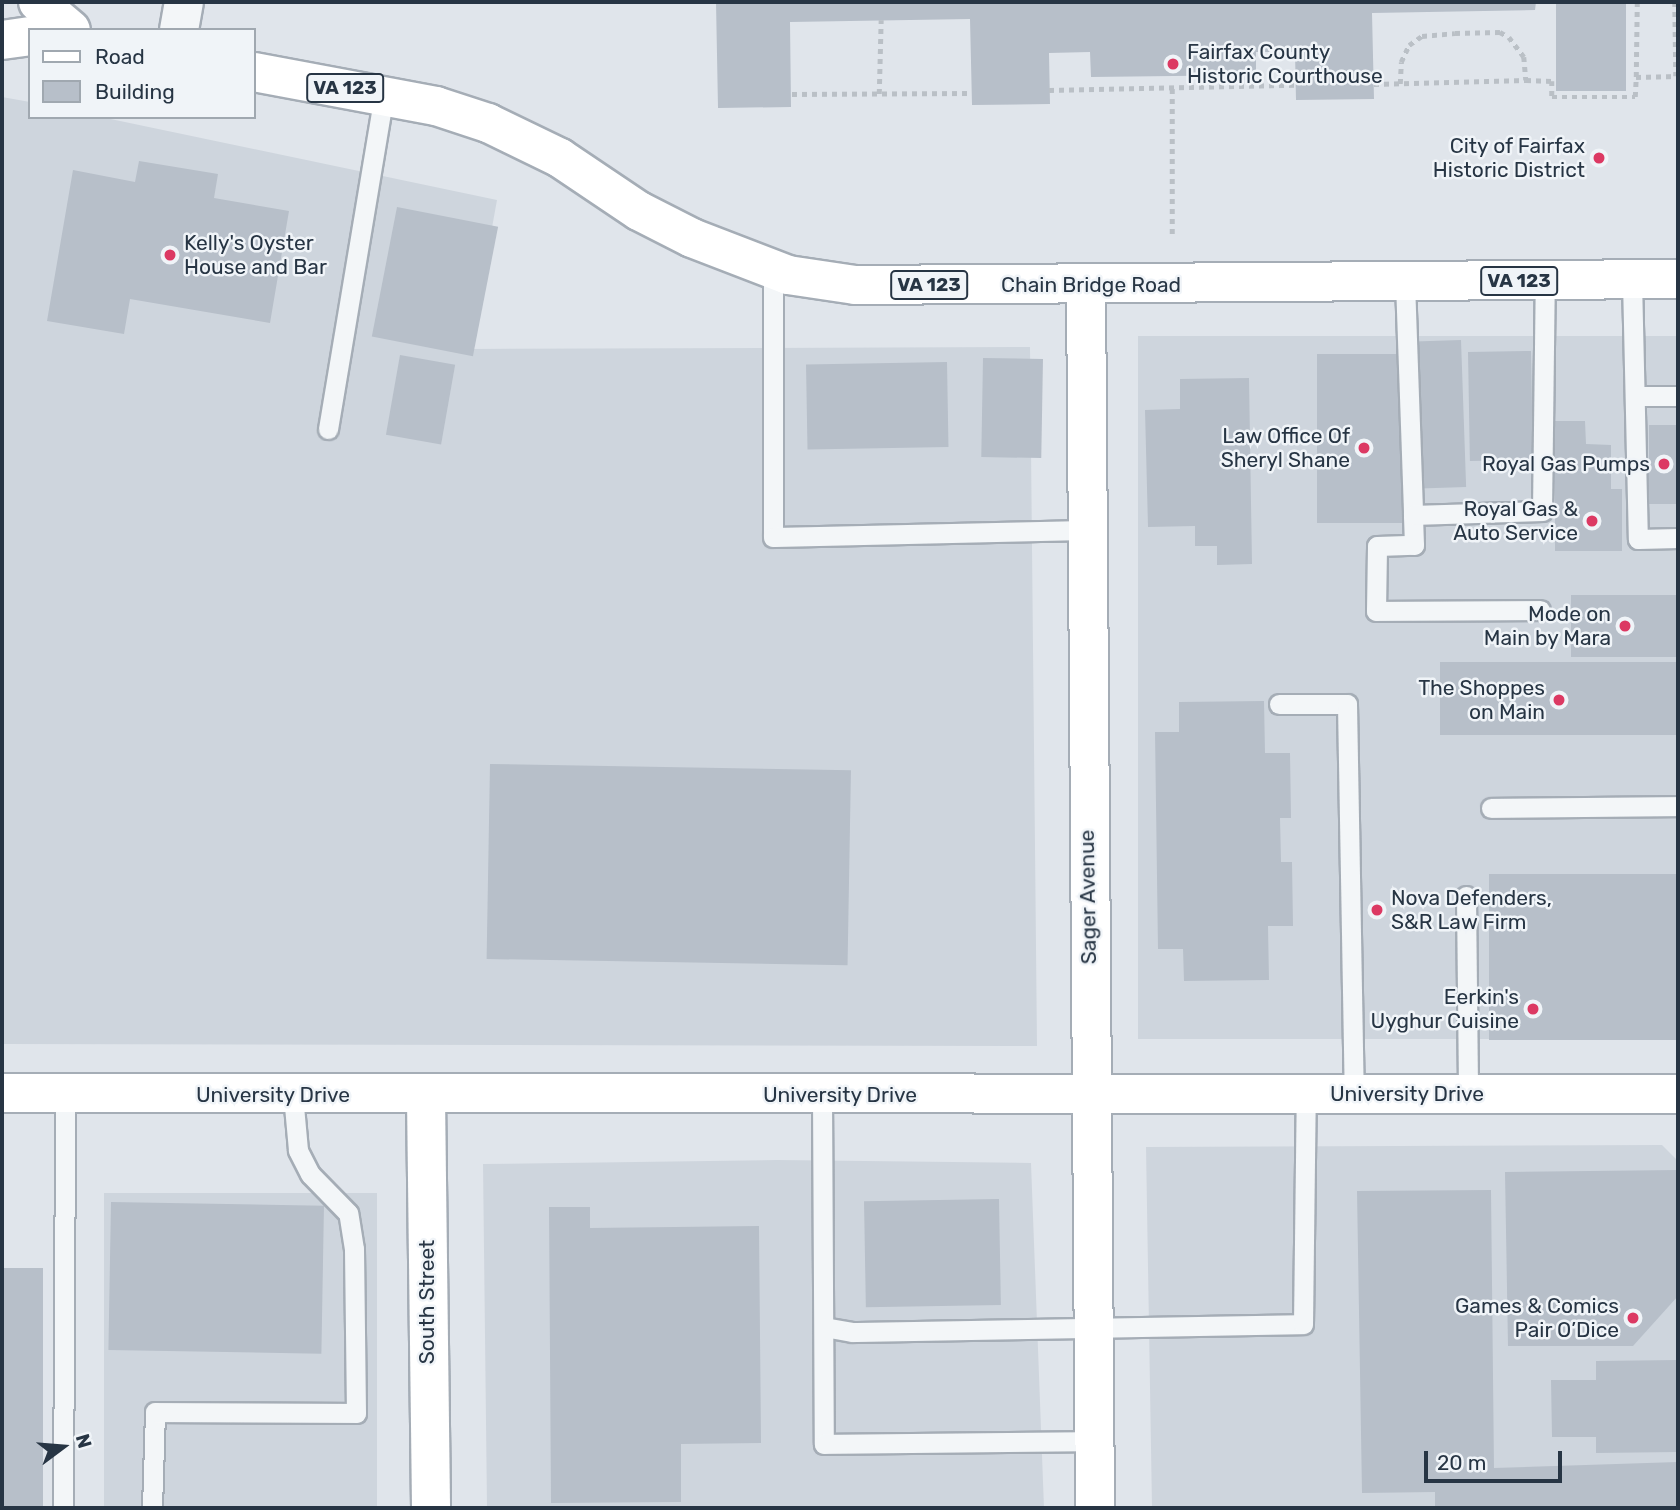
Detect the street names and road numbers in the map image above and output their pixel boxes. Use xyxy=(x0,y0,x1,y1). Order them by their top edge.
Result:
road number: VA 123 xyxy=(305,72,385,104)
road number: VA 123 xyxy=(1479,266,1559,296)
road number: VA 123 xyxy=(889,270,969,300)
street label: Chain Bridge Road xyxy=(1001,272,1181,298)
street label: Sager Avenue xyxy=(1074,829,1102,965)
street label: University Drive xyxy=(1330,1081,1484,1107)
street label: University Drive xyxy=(196,1082,350,1108)
street label: University Drive xyxy=(763,1082,917,1108)
street label: South Street xyxy=(414,1240,440,1364)

